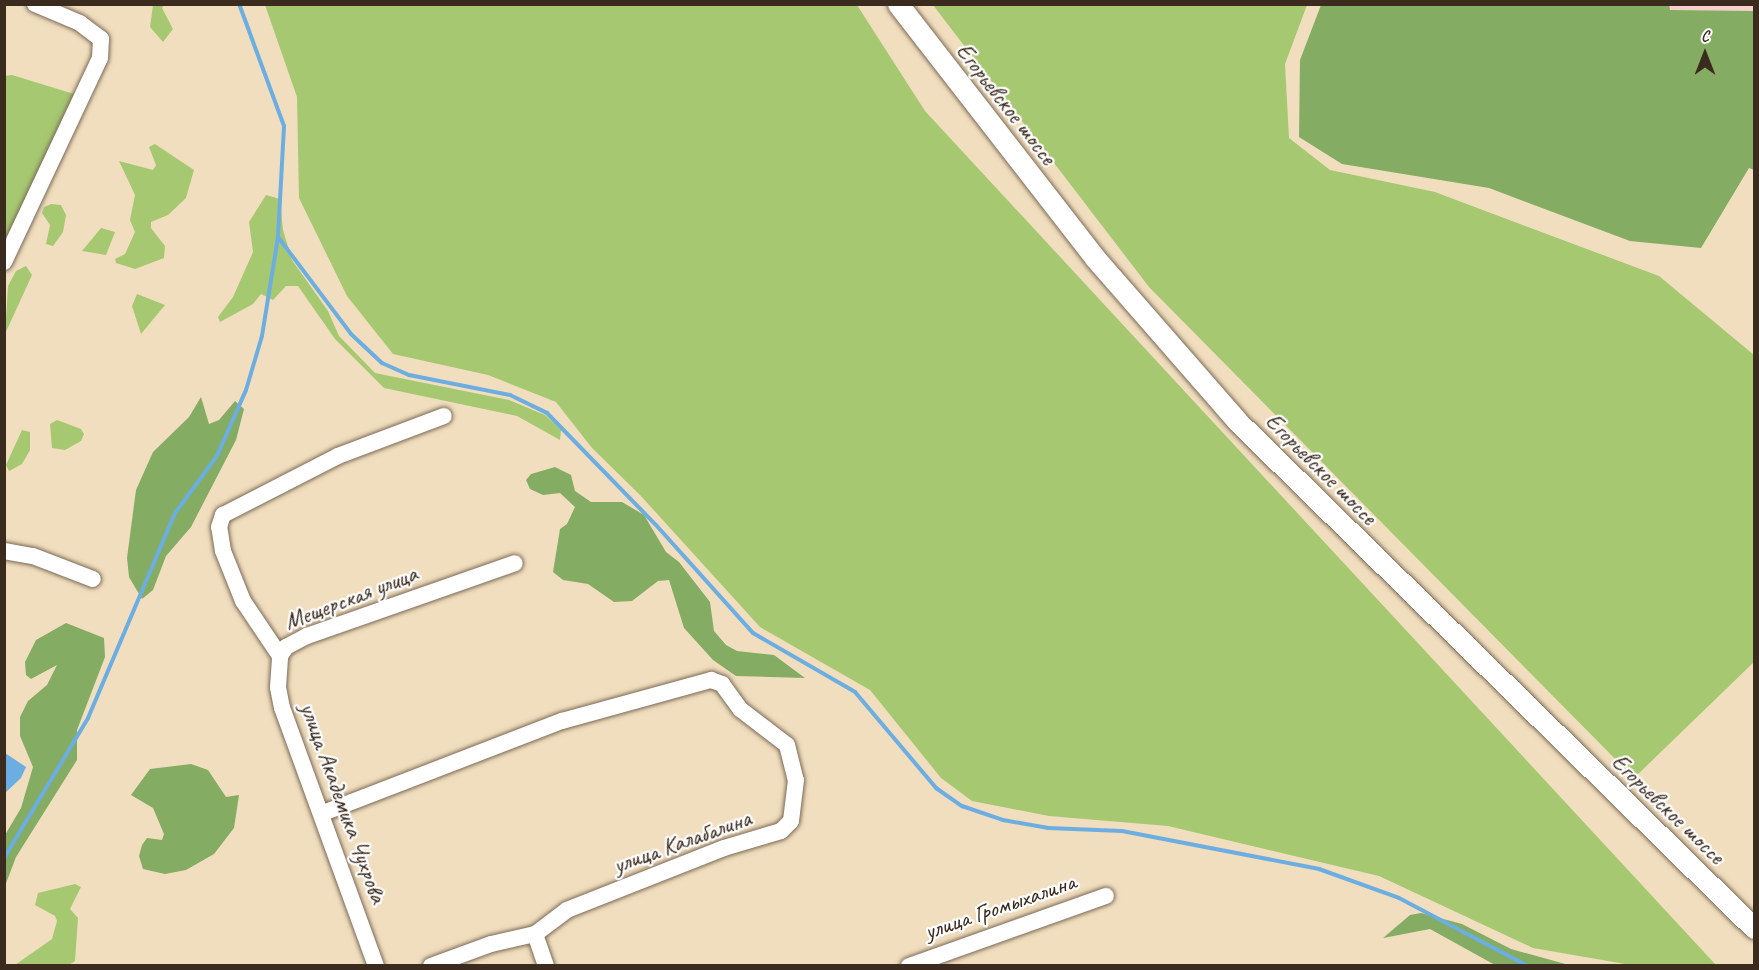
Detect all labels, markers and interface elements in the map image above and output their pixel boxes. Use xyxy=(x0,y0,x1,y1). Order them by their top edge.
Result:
north arrow xyxy=(1675,24,1735,84)
text: С xyxy=(1701,26,1709,46)
street label: Егорьевское шоссе xyxy=(950,37,1062,171)
street label: Егорьевское шоссе xyxy=(1259,407,1383,531)
street label: Мещерская улица xyxy=(279,559,423,637)
street label: улица Академика Чухрова xyxy=(294,700,392,906)
street label: Егорьевское шоссе xyxy=(1605,748,1731,870)
street label: улица Калабалина xyxy=(609,804,755,880)
street label: улица Громыхалина xyxy=(920,867,1080,947)

